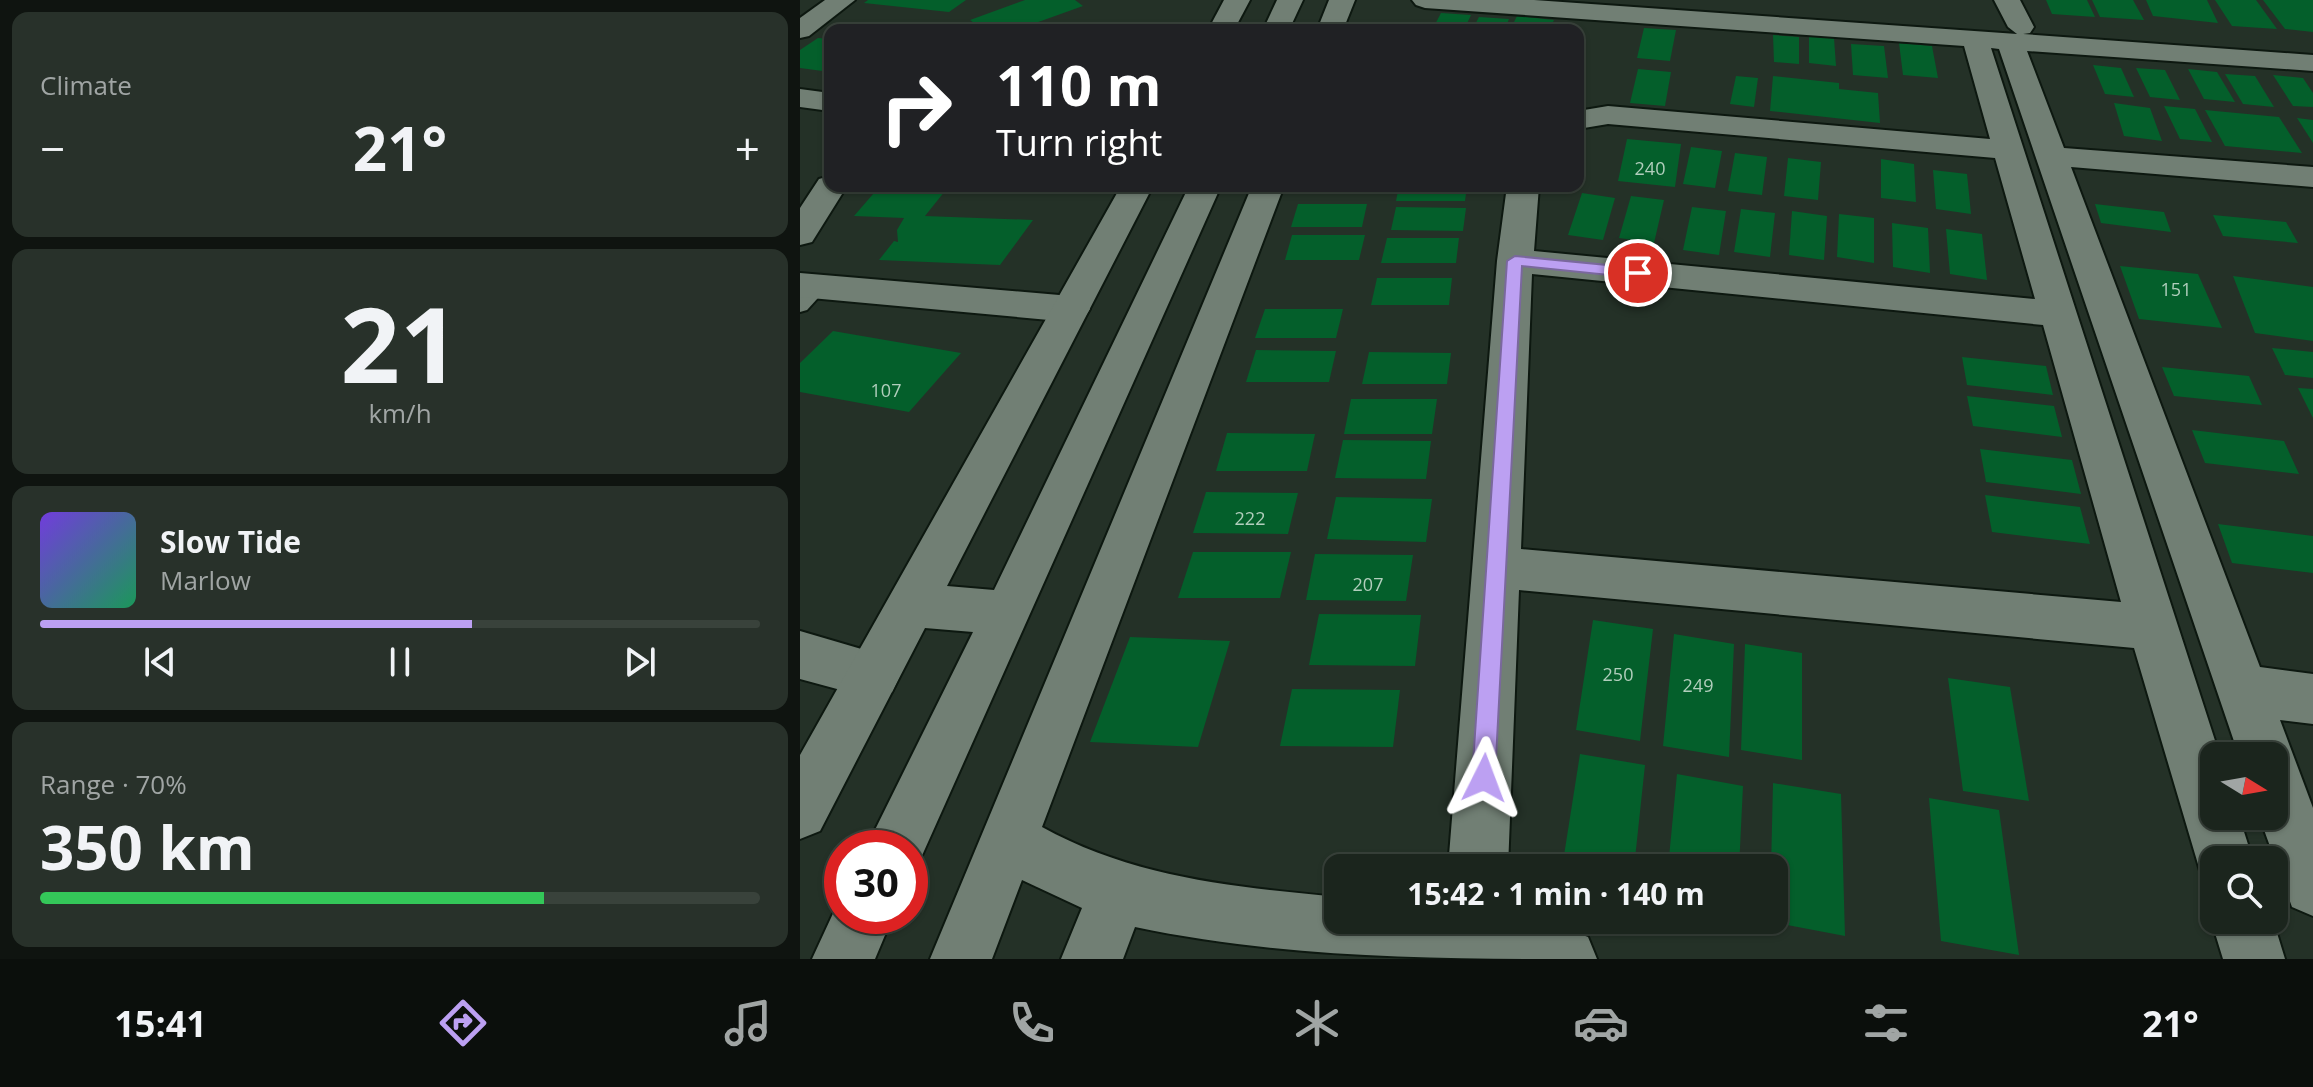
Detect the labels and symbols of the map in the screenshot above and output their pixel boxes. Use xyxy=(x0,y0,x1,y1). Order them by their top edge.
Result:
house number: 240 xyxy=(1635,156,1665,180)
pin xyxy=(1604,239,1672,307)
house number: 151 xyxy=(2161,277,2191,301)
house number: 107 xyxy=(871,378,901,402)
house number: 222 xyxy=(1235,506,1265,530)
house number: 207 xyxy=(1353,572,1383,596)
house number: 250 xyxy=(1603,662,1633,686)
house number: 249 xyxy=(1683,673,1713,697)
position arrow xyxy=(1442,736,1526,820)
north arrow xyxy=(2200,742,2288,830)
speed limit sign: 30 xyxy=(824,830,928,934)

